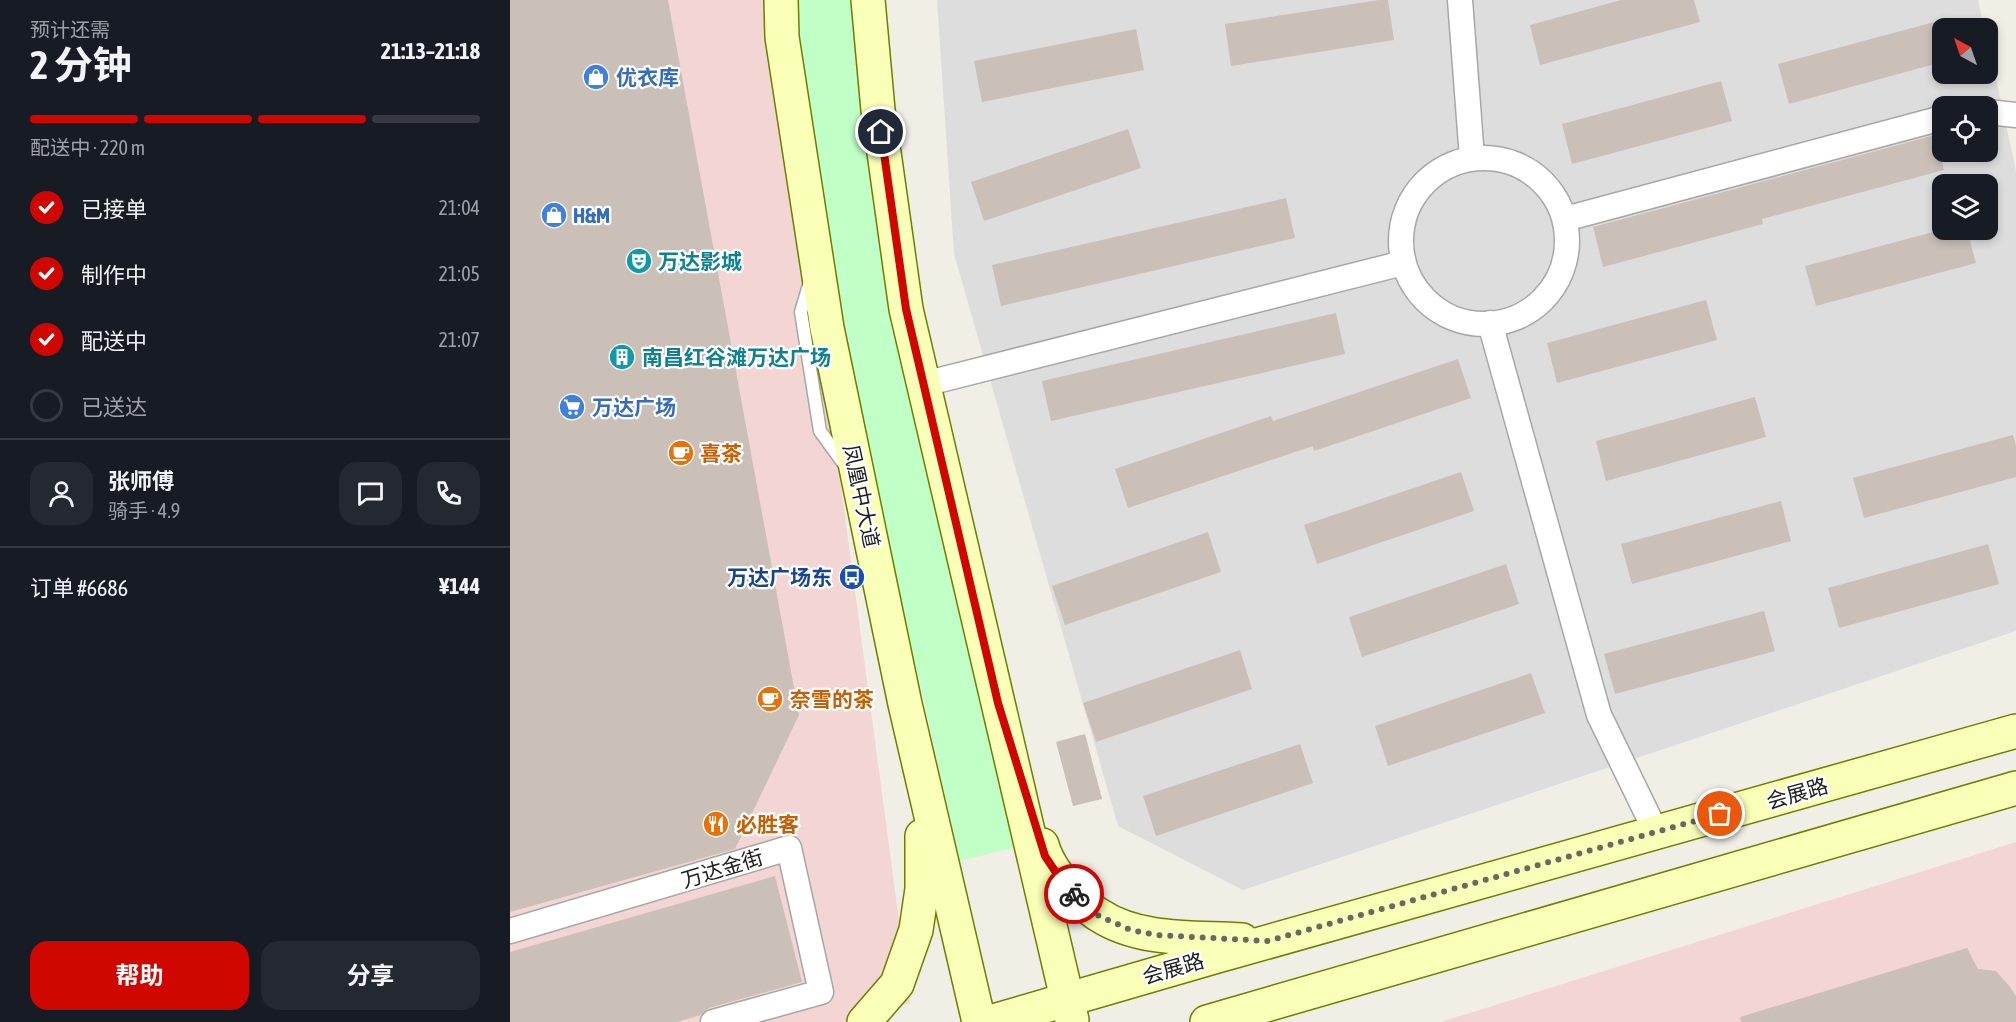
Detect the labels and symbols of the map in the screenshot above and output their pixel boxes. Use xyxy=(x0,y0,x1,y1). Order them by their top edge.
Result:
north arrow xyxy=(1932,18,1998,84)
shop icon: 优衣库 xyxy=(581,62,611,92)
place label: 优衣库 xyxy=(616,65,679,89)
pin xyxy=(855,106,906,157)
shop icon: H&M xyxy=(539,200,569,230)
place label: H&M xyxy=(573,203,610,227)
theatre icon: 万达影城 xyxy=(624,246,654,276)
place label: 万达影城 xyxy=(658,249,742,273)
building icon: 南昌红谷滩万达广场 xyxy=(607,342,637,372)
place label: 南昌红谷滩万达广场 xyxy=(642,345,831,369)
supermarket icon: 万达广场 xyxy=(557,392,587,422)
place label: 万达广场 xyxy=(592,395,676,419)
cafe icon: 喜茶 xyxy=(666,438,696,468)
place label: 喜茶 xyxy=(700,441,742,465)
street label: 凤凰中大道 xyxy=(839,442,885,550)
bus stop icon: 万达广场东 xyxy=(837,562,867,592)
place label: 万达广场东 xyxy=(727,565,832,589)
cafe icon: 奈雪的茶 xyxy=(755,684,785,714)
place label: 奈雪的茶 xyxy=(790,687,874,711)
street label: 会展路 xyxy=(1763,773,1831,813)
pin xyxy=(1694,788,1745,839)
restaurant icon: 必胜客 xyxy=(701,809,731,839)
place label: 必胜客 xyxy=(736,812,799,836)
street label: 万达金街 xyxy=(678,844,766,892)
courier xyxy=(1044,864,1104,924)
street label: 会展路 xyxy=(1139,948,1207,988)

